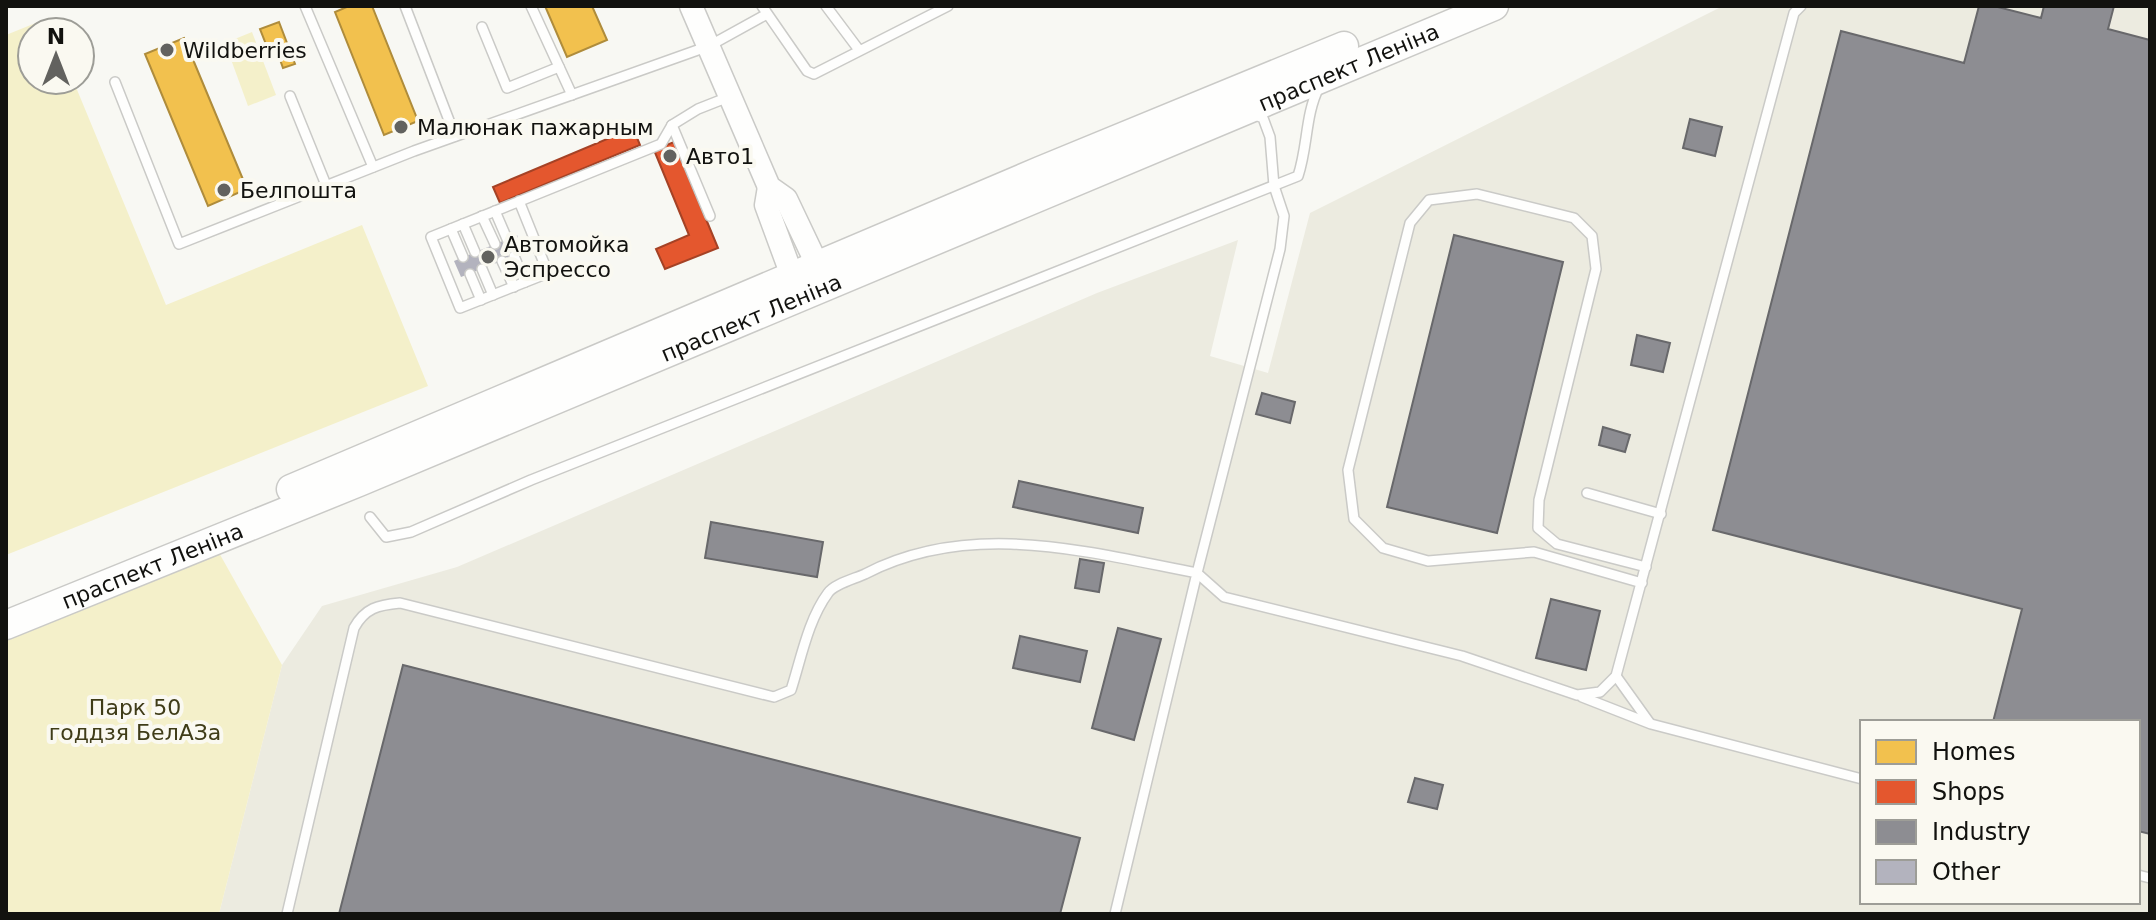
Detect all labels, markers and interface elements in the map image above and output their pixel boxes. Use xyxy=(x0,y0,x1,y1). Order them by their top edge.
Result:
north arrow xyxy=(16,16,96,96)
street label: праспект Леніна xyxy=(1255,18,1443,116)
text: N xyxy=(47,24,65,49)
place label: Wildberries xyxy=(183,38,307,63)
marker: Wildberries xyxy=(158,41,176,59)
place label: Малюнак пажарным xyxy=(417,115,654,140)
marker: Малюнак пажарным xyxy=(392,118,410,136)
place label: Авто1 xyxy=(686,144,754,169)
marker: Авто1 xyxy=(661,147,679,165)
place label: Белпошта xyxy=(240,178,357,203)
marker: Белпошта xyxy=(215,181,233,199)
place label: Автомойка Эспрессо xyxy=(504,232,629,282)
marker: Автомойка Эспрессо xyxy=(479,248,497,266)
street label: праспект Леніна xyxy=(657,269,845,367)
street label: праспект Леніна xyxy=(58,518,247,614)
park label: Парк 50 годдзя БелАЗа xyxy=(49,695,221,745)
legend xyxy=(1860,720,2140,904)
text: Homes xyxy=(1932,738,2015,766)
text: Shops xyxy=(1932,778,2005,806)
text: Industry xyxy=(1932,818,2031,846)
text: Other xyxy=(1932,858,2000,886)

